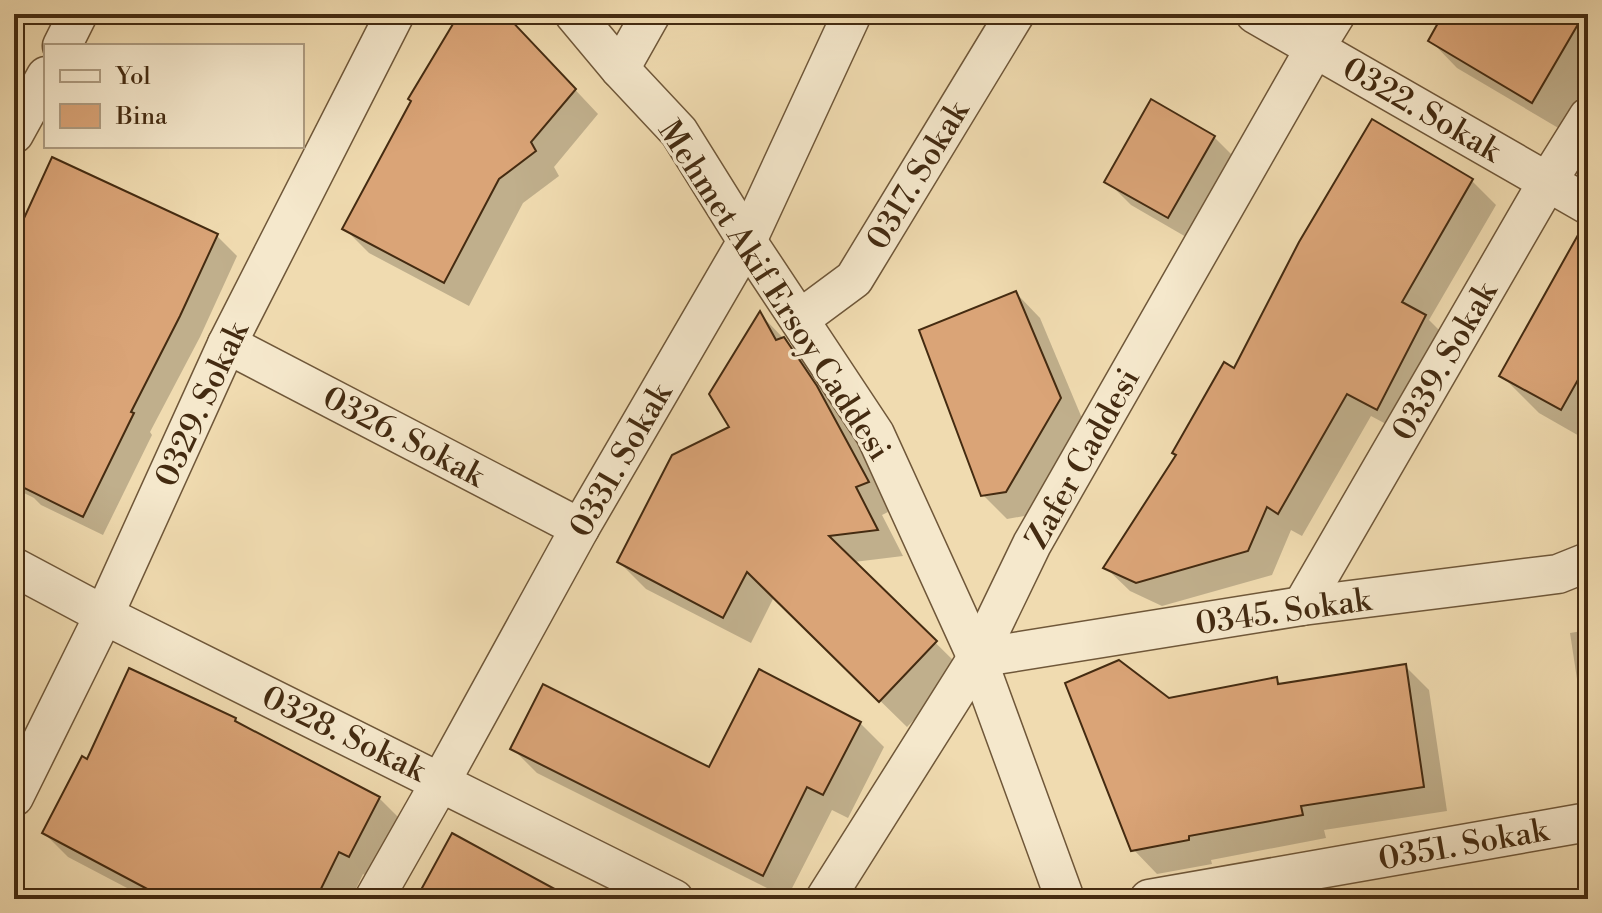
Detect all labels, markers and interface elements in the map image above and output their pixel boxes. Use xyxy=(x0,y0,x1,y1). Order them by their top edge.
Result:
legend xyxy=(44,44,304,148)
street label: 0322. Sokak xyxy=(1335,49,1510,172)
text: Yol xyxy=(114,62,151,92)
street label: 0317. Sokak xyxy=(858,92,979,257)
text: Bina xyxy=(115,102,168,132)
street label: Mehmet Akif Ersoy Caddesi xyxy=(649,113,899,468)
street label: 0339. Sokak xyxy=(1383,273,1508,448)
street label: 0329. Sokak xyxy=(146,314,258,493)
street label: Zafer Caddesi xyxy=(1017,361,1149,556)
street label: 0331. Sokak xyxy=(561,375,682,544)
street label: 0326. Sokak xyxy=(316,378,493,497)
street label: 0345. Sokak xyxy=(1193,580,1376,644)
street label: 0328. Sokak xyxy=(255,677,434,792)
street label: 0351. Sokak xyxy=(1375,810,1553,880)

